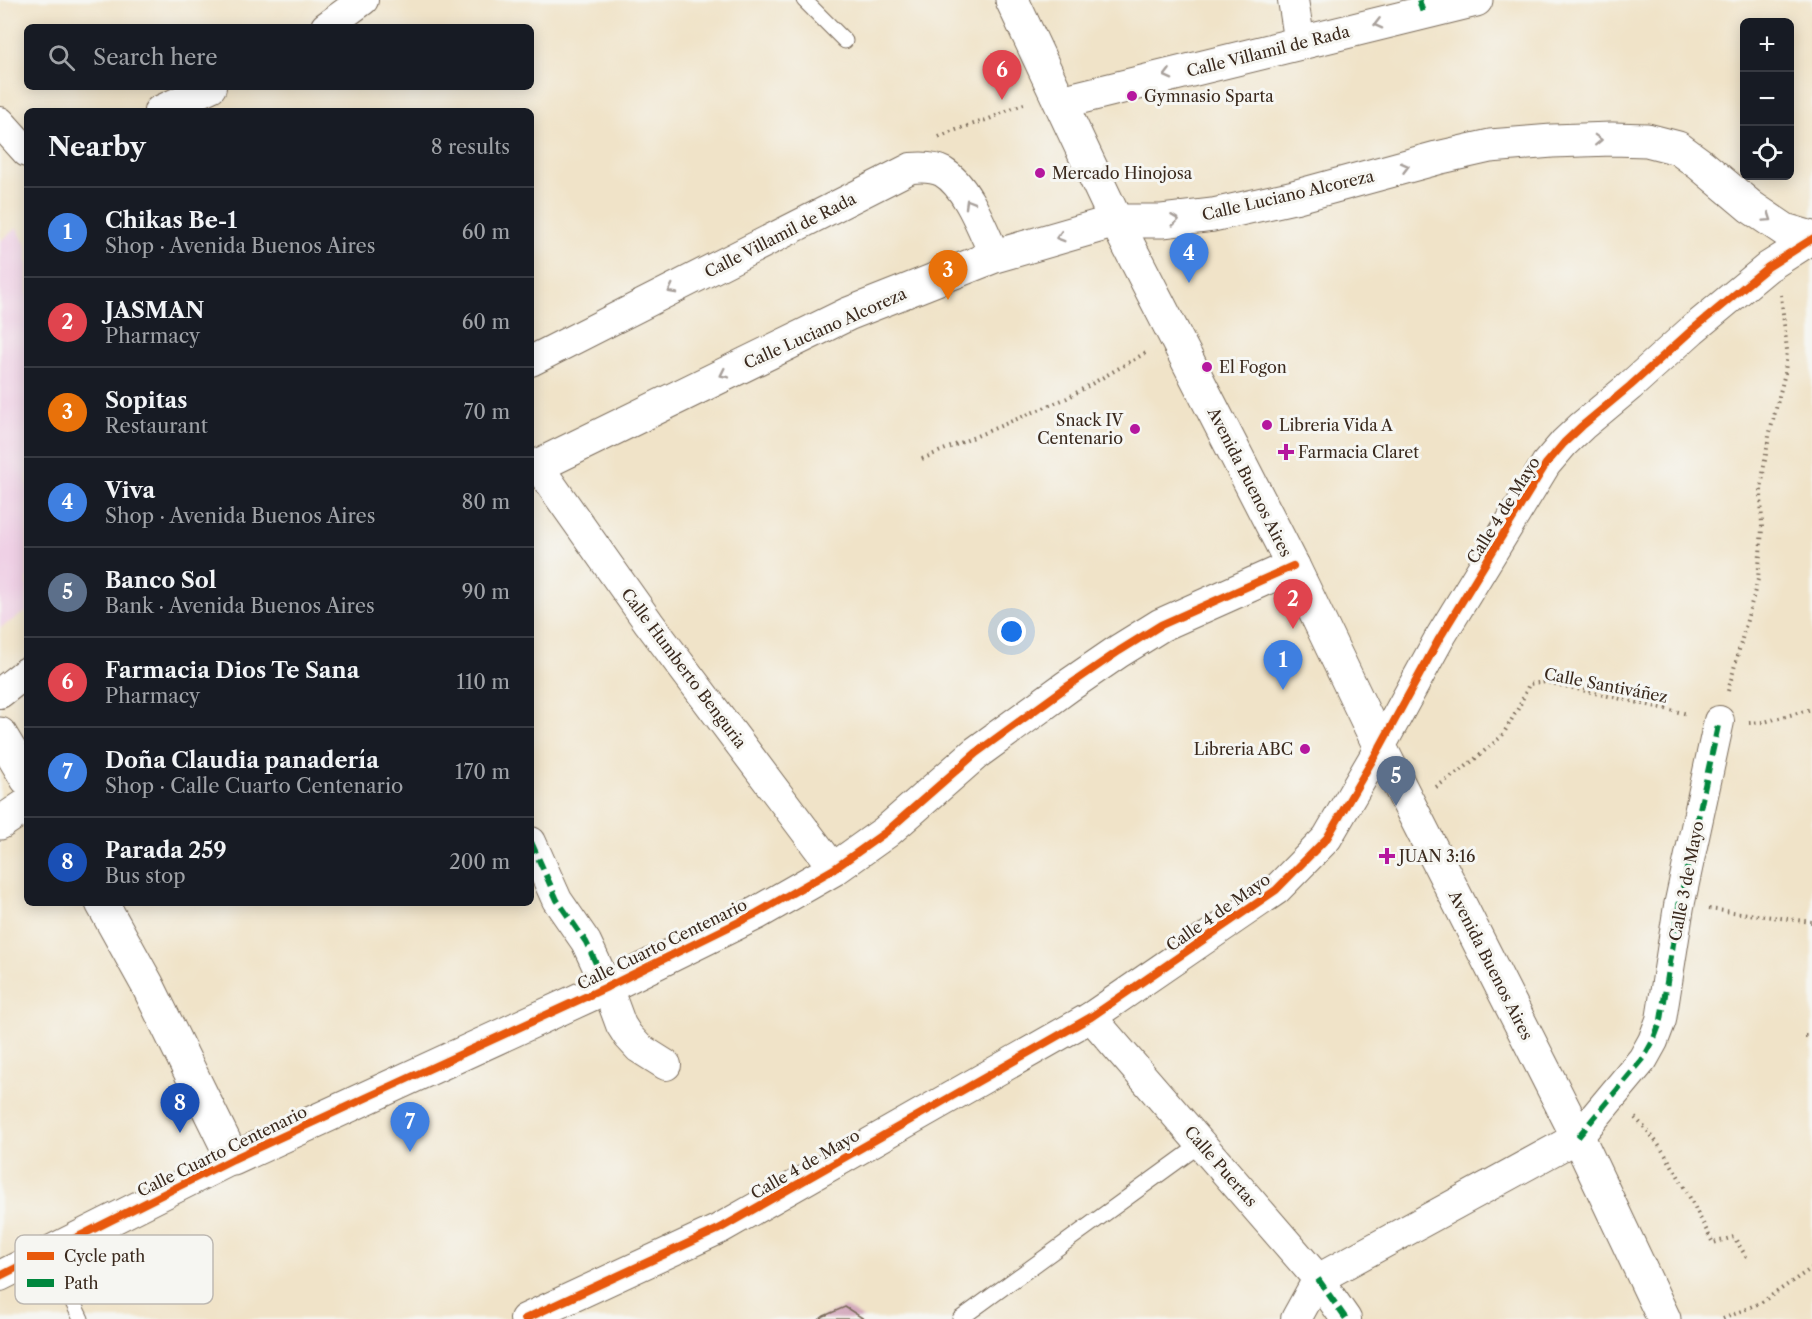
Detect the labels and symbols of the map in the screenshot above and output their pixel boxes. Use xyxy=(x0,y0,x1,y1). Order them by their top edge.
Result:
one-way arrow xyxy=(1373,17,1383,30)
street label: Calle Villamil de Rada xyxy=(1184,21,1352,81)
pin: 6 xyxy=(982,51,1022,100)
one-way arrow xyxy=(1164,68,1174,81)
place label: Gymnasio Sparta xyxy=(1144,86,1274,106)
marker: Gymnasio Sparta xyxy=(1125,89,1139,103)
one-way arrow xyxy=(1593,133,1602,146)
one-way arrow xyxy=(1400,162,1410,174)
place label: Mercado Hinojosa xyxy=(1052,163,1193,183)
street label: Calle Luciano Alcoreza xyxy=(1200,165,1377,225)
marker: Mercado Hinojosa xyxy=(1033,166,1047,180)
street label: Calle Villamil de Rada xyxy=(701,188,860,282)
one-way arrow xyxy=(965,199,976,209)
one-way arrow xyxy=(1761,211,1772,222)
one-way arrow xyxy=(1170,214,1179,226)
one-way arrow xyxy=(1055,230,1066,242)
pin: 4 xyxy=(1170,234,1208,283)
pin: 3 xyxy=(928,250,968,300)
one-way arrow xyxy=(667,282,678,294)
street label: Calle Luciano Alcoreza xyxy=(741,283,910,373)
place label: El Fogon xyxy=(1219,357,1287,377)
marker: El Fogon xyxy=(1200,360,1214,374)
one-way arrow xyxy=(720,366,731,378)
street label: Avenida Buenos Aires xyxy=(1203,403,1296,560)
place label: Snack IV Centenario xyxy=(1037,410,1123,448)
place label: Libreria Vida A xyxy=(1279,415,1394,435)
marker: Libreria Vida A xyxy=(1260,418,1274,432)
marker: Snack IV Centenario xyxy=(1128,422,1142,436)
place label: Farmacia Claret xyxy=(1298,442,1419,462)
marker: Farmacia Claret xyxy=(1279,445,1293,459)
street label: Calle 4 de Mayo xyxy=(1462,453,1544,567)
pin: 2 xyxy=(1274,580,1312,629)
street label: Calle Humberto Benguria xyxy=(617,584,751,752)
your location xyxy=(997,617,1026,646)
pin: 1 xyxy=(1264,640,1302,690)
street label: Calle Santiváñez xyxy=(1542,663,1670,707)
place label: Libreria ABC xyxy=(1194,739,1293,759)
marker: Libreria ABC xyxy=(1298,742,1312,756)
pin: 5 xyxy=(1376,756,1416,806)
street label: Calle 3 de Mayo xyxy=(1665,819,1707,943)
place label: JUAN 3:16 xyxy=(1396,846,1475,866)
marker: JUAN 3:16 xyxy=(1380,849,1394,863)
street label: Calle 4 de Mayo xyxy=(1162,869,1274,955)
street label: Avenida Buenos Aires xyxy=(1444,886,1537,1043)
street label: Calle Cuarto Centenario xyxy=(574,894,750,994)
pin: 8 xyxy=(160,1084,200,1133)
street label: Calle Cuarto Centenario xyxy=(134,1101,310,1201)
pin: 7 xyxy=(390,1102,430,1152)
street label: Calle Puertas xyxy=(1180,1121,1262,1211)
street label: Calle 4 de Mayo xyxy=(747,1125,863,1203)
legend xyxy=(15,1235,213,1304)
text: Cycle path xyxy=(64,1246,145,1266)
text: Path xyxy=(64,1273,98,1293)

